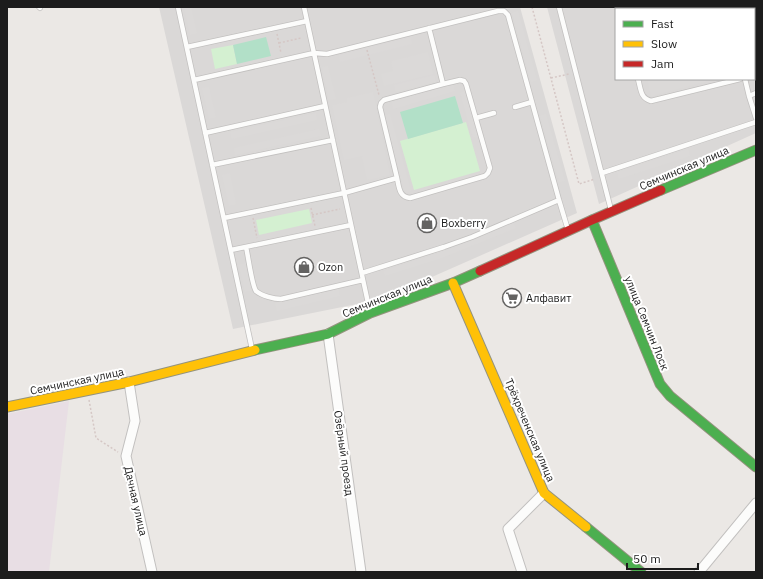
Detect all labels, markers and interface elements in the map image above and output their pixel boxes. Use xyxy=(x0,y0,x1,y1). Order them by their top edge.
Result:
legend xyxy=(615,8,755,80)
text: Fast xyxy=(651,16,674,31)
text: Slow xyxy=(651,36,677,51)
text: Jam xyxy=(651,56,674,71)
street label: Семчинская улица xyxy=(637,143,731,193)
shop icon: Boxberry xyxy=(416,212,438,234)
place label: Boxberry xyxy=(441,216,486,230)
shop icon: Ozon xyxy=(293,256,315,278)
place label: Ozon xyxy=(318,260,343,274)
street label: Семчинская улица xyxy=(340,272,434,320)
street label: улица Семчин Лоск xyxy=(622,274,672,372)
supermarket icon: Алфавит xyxy=(501,287,523,309)
place label: Алфавит xyxy=(526,291,571,305)
street label: Семчинская улица xyxy=(29,364,125,398)
street label: Трёхреченская улица xyxy=(502,376,558,484)
street label: Озёрный проезд xyxy=(331,409,357,497)
street label: Дачная улица xyxy=(121,465,151,537)
scale bar xyxy=(627,545,698,571)
text: 50 m xyxy=(633,551,661,566)

